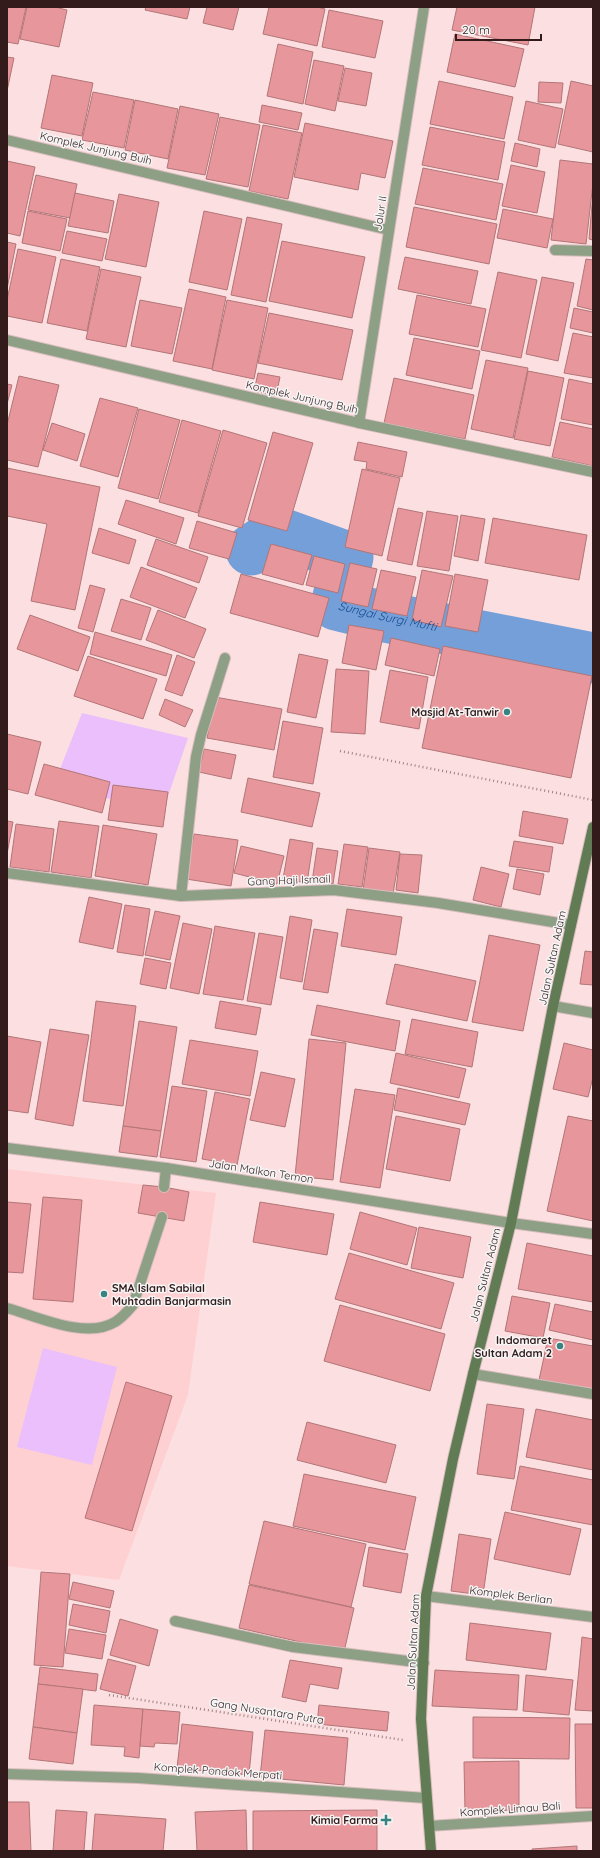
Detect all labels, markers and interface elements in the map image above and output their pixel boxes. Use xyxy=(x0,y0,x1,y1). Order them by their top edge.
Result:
scale bar xyxy=(456,16,541,42)
text: 20 m xyxy=(462,22,490,37)
street label: Komplek Junjung Buih xyxy=(39,128,153,168)
street label: Jalur II xyxy=(370,195,390,231)
street label: Komplek Junjung Buih xyxy=(245,377,359,417)
water label: Sungai Surgi Mufti xyxy=(337,598,439,634)
place label: Masjid At-Tanwir xyxy=(411,705,499,719)
marker: Masjid At-Tanwir xyxy=(502,707,512,717)
street label: Gang Haji Ismail xyxy=(247,872,331,888)
street label: Jalan Sultan Adam xyxy=(535,909,569,1007)
street label: Jalan Malkon Temon xyxy=(208,1156,314,1186)
street label: Jalan Sultan Adam xyxy=(467,1226,503,1324)
place label: SMA Islam Sabilal Muhtadin Banjarmasin xyxy=(112,1281,231,1308)
marker: SMA Islam Sabilal Muhtadin Banjarmasin xyxy=(99,1289,109,1299)
place label: Indomaret Sultan Adam 2 xyxy=(475,1333,552,1360)
marker: Indomaret Sultan Adam 2 xyxy=(555,1341,565,1351)
street label: Komplek Berlian xyxy=(469,1583,553,1607)
street label: Jalan Sultan Adam xyxy=(403,1593,423,1691)
street label: Gang Nusantara Putra xyxy=(209,1695,325,1727)
street label: Komplek Pondok Merpati xyxy=(153,1760,283,1782)
street label: Komplek Limau Bali xyxy=(459,1799,561,1819)
place label: Kimia Farma xyxy=(311,1813,378,1827)
marker: Kimia Farma xyxy=(381,1815,391,1825)

